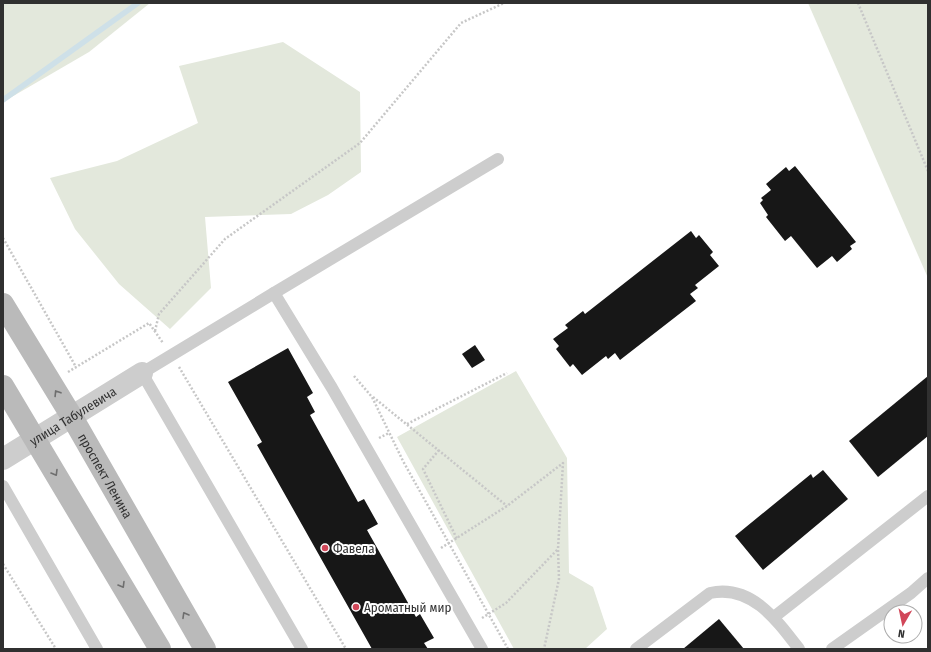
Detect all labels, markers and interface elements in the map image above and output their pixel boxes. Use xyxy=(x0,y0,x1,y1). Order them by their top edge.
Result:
street label: улица Табулевича xyxy=(27,384,119,449)
one-way arrow xyxy=(55,391,62,398)
street label: проспект Ленина xyxy=(75,431,135,521)
one-way arrow xyxy=(51,469,58,476)
place label: Фавела xyxy=(333,541,375,556)
marker: Фавела xyxy=(320,543,330,553)
one-way arrow xyxy=(117,581,125,588)
place label: Ароматный мир xyxy=(364,600,451,615)
marker: Ароматный мир xyxy=(351,602,361,612)
north arrow xyxy=(883,604,923,644)
one-way arrow xyxy=(183,612,190,619)
text: N xyxy=(897,626,906,640)

